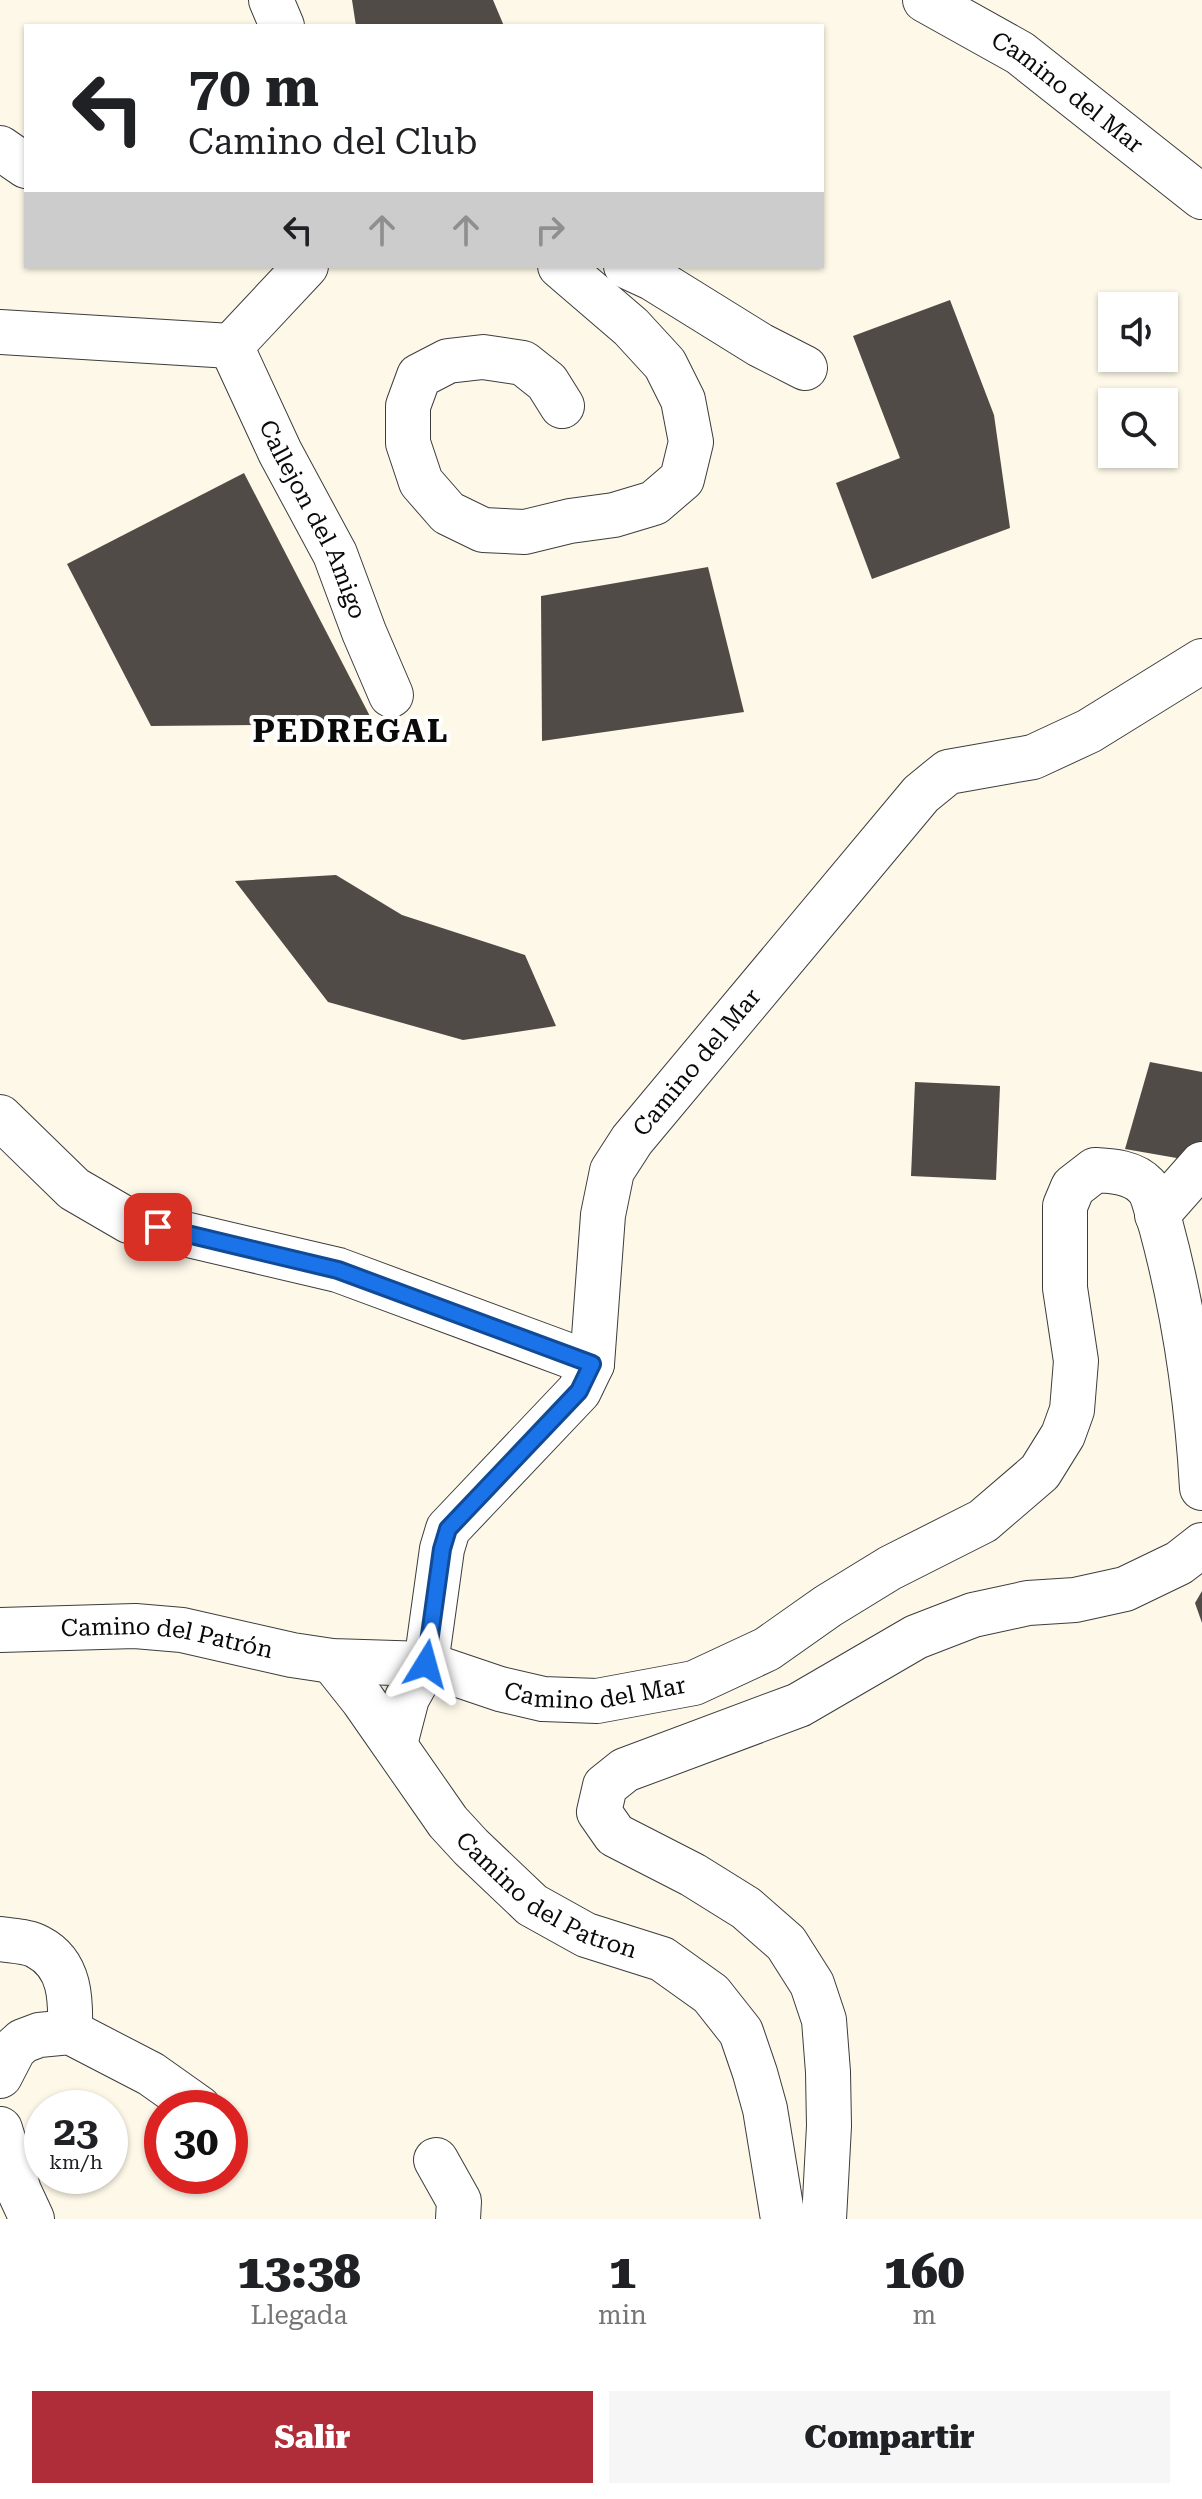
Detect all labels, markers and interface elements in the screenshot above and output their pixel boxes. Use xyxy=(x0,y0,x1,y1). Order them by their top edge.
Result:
street label: Camino del Mar xyxy=(987,26,1149,159)
text: 70 m xyxy=(188,54,319,120)
icon: left xyxy=(56,56,160,160)
text: Camino del Club xyxy=(188,121,477,163)
icon: left xyxy=(276,208,320,252)
icon: ahead xyxy=(360,208,404,252)
icon: ahead xyxy=(444,208,488,252)
icon: right xyxy=(528,208,572,252)
map controls xyxy=(1098,292,1178,468)
button: sound xyxy=(1098,292,1178,372)
button: search xyxy=(1098,388,1178,468)
street label: Callejon del Amigo xyxy=(253,416,372,623)
district label: PEDREGAL xyxy=(253,712,449,750)
street label: Camino del Mar xyxy=(627,983,766,1142)
pin xyxy=(124,1193,192,1261)
icon: arrive xyxy=(136,1205,180,1249)
street label: Camino del Patrón xyxy=(60,1612,276,1664)
position arrow xyxy=(384,1622,468,1706)
street label: Camino del Mar xyxy=(501,1671,688,1715)
street label: Camino del Patron xyxy=(450,1826,640,1964)
speed limit sign: 30 xyxy=(144,2090,248,2194)
text: 23 xyxy=(54,2108,98,2155)
text: km/h xyxy=(49,2150,103,2174)
text: 13:38 xyxy=(237,2244,361,2300)
text: 1 xyxy=(609,2244,636,2300)
text: 160 xyxy=(884,2244,965,2300)
text: Llegada xyxy=(250,2300,348,2330)
text: min xyxy=(598,2300,647,2330)
text: m xyxy=(913,2300,936,2330)
button: Salir xyxy=(32,2391,593,2483)
button: Compartir xyxy=(609,2391,1170,2483)

